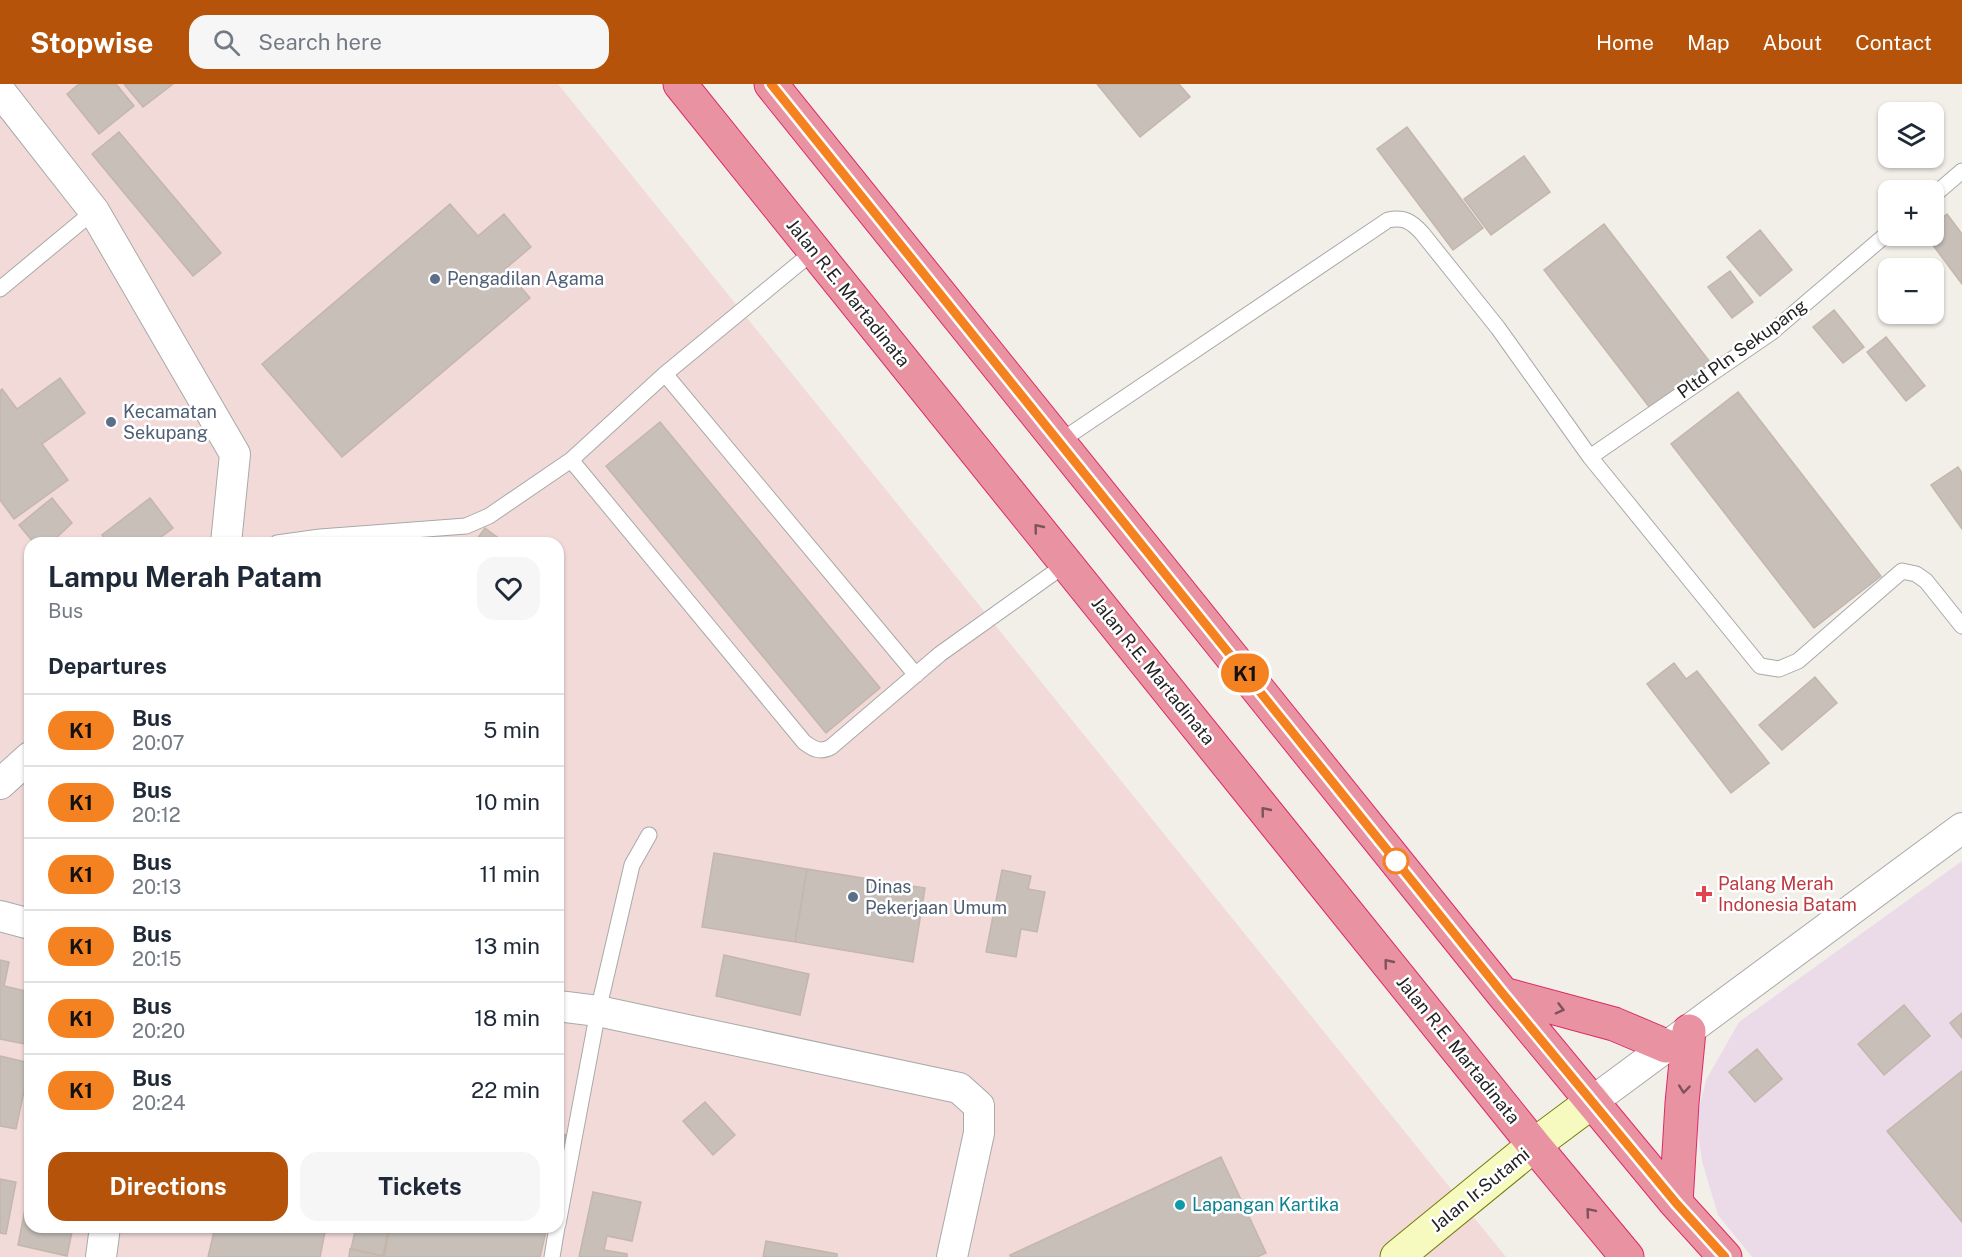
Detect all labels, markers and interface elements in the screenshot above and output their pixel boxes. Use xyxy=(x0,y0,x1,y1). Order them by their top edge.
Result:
search box xyxy=(189,15,609,69)
text: Stopwise xyxy=(30,26,153,59)
icon: search xyxy=(210,26,243,59)
text: Search here xyxy=(258,29,382,55)
text: Home xyxy=(1596,30,1654,55)
text: Map xyxy=(1687,30,1730,55)
text: About xyxy=(1763,30,1822,55)
text: Contact xyxy=(1855,30,1932,55)
map controls xyxy=(1878,102,1944,324)
button: layers xyxy=(1878,102,1944,168)
button: + xyxy=(1878,180,1944,246)
street label: Jalan R.E. Martadinata xyxy=(782,215,914,371)
button: − xyxy=(1878,258,1944,324)
place label: Pengadilan Agama xyxy=(447,268,604,289)
marker: Pengadilan Agama xyxy=(428,272,442,286)
street label: Pltd Pln Sekupang xyxy=(1673,295,1810,403)
place label: Kecamatan Sekupang xyxy=(123,401,217,443)
marker: Kecamatan Sekupang xyxy=(104,415,118,429)
one-way arrow xyxy=(1034,524,1045,535)
button: heart xyxy=(477,557,540,620)
text: Lampu Merah Patam xyxy=(48,560,322,593)
street label: Jalan R.E. Martadinata xyxy=(1087,593,1219,749)
text: Bus xyxy=(48,599,83,623)
text: Departures xyxy=(48,653,167,679)
line badge: K1 xyxy=(1218,654,1272,692)
text: K1 xyxy=(1233,661,1257,686)
text: Bus xyxy=(132,705,172,731)
text: 5 min xyxy=(483,717,540,743)
text: K1 xyxy=(69,718,93,743)
text: 20:07 xyxy=(132,731,185,755)
text: Bus xyxy=(132,777,172,803)
text: 10 min xyxy=(475,789,540,815)
text: K1 xyxy=(69,790,93,815)
text: 20:12 xyxy=(132,803,181,827)
one-way arrow xyxy=(1262,807,1273,818)
unlabelled marker xyxy=(1383,848,1409,874)
text: Bus xyxy=(132,849,172,875)
text: 11 min xyxy=(479,861,540,887)
text: K1 xyxy=(69,862,93,887)
place label: Palang Merah Indonesia Batam xyxy=(1718,873,1857,915)
text: 20:13 xyxy=(132,875,181,899)
place label: Dinas Pekerjaan Umum xyxy=(865,876,1007,918)
marker: Palang Merah Indonesia Batam xyxy=(1695,885,1713,903)
marker: Dinas Pekerjaan Umum xyxy=(846,890,860,904)
text: Bus xyxy=(132,921,172,947)
text: 13 min xyxy=(475,933,540,959)
text: K1 xyxy=(69,934,93,959)
text: 20:15 xyxy=(132,947,182,971)
one-way arrow xyxy=(1384,959,1395,970)
street label: Jalan R.E. Martadinata xyxy=(1392,972,1524,1128)
text: Bus xyxy=(132,993,172,1019)
one-way arrow xyxy=(1554,1002,1565,1014)
text: 18 min xyxy=(474,1005,540,1031)
text: K1 xyxy=(69,1006,93,1031)
text: 20:20 xyxy=(132,1019,185,1043)
text: Bus xyxy=(132,1065,172,1091)
text: 22 min xyxy=(471,1077,540,1103)
text: K1 xyxy=(69,1078,93,1103)
one-way arrow xyxy=(1678,1085,1690,1094)
text: 20:24 xyxy=(132,1091,186,1115)
street label: Jalan Ir.Sutami xyxy=(1426,1143,1533,1236)
button: Directions xyxy=(48,1152,288,1221)
button: Tickets xyxy=(300,1152,540,1221)
place label: Lapangan Kartika xyxy=(1192,1194,1339,1215)
marker: Lapangan Kartika xyxy=(1173,1198,1187,1212)
one-way arrow xyxy=(1586,1208,1597,1219)

